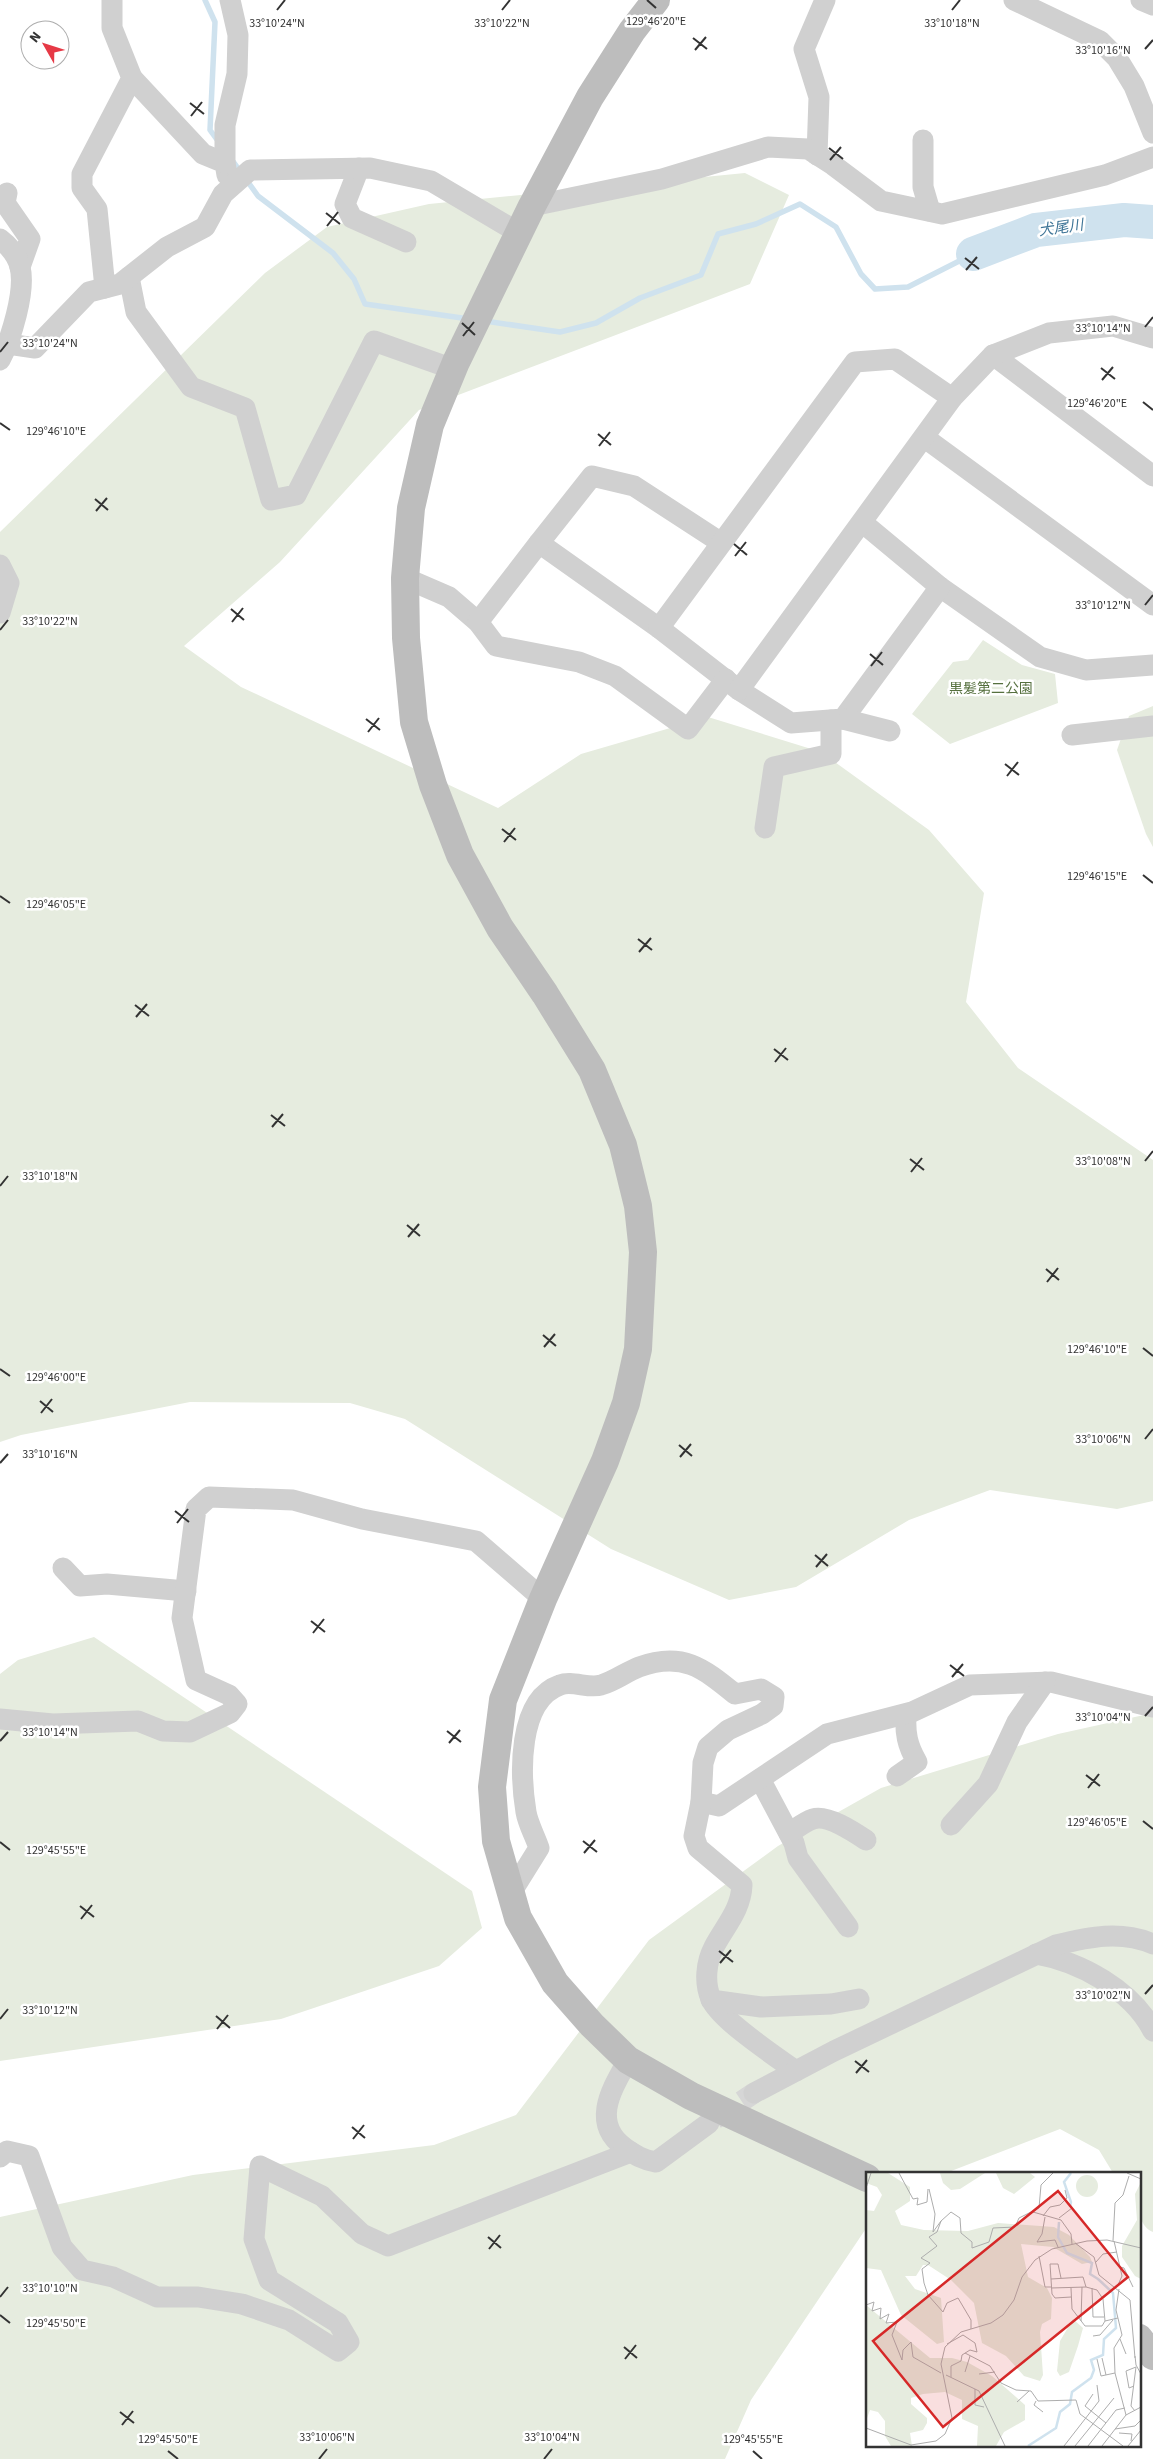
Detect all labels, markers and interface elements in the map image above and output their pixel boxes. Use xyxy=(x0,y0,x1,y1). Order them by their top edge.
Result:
text: 129°46'20"E xyxy=(626,13,686,30)
text: 33°10'24"N xyxy=(249,15,305,32)
text: 33°10'22"N xyxy=(474,15,530,32)
text: 33°10'18"N xyxy=(924,15,980,32)
north arrow xyxy=(20,20,70,70)
text: N xyxy=(25,28,46,47)
text: 33°10'16"N xyxy=(1075,42,1131,59)
water label: 犬尾川 xyxy=(1037,214,1087,242)
text: 33°10'14"N xyxy=(1075,320,1131,337)
text: 33°10'24"N xyxy=(22,335,78,352)
text: 129°46'20"E xyxy=(1067,395,1127,412)
text: 129°46'10"E xyxy=(26,423,86,440)
text: 33°10'12"N xyxy=(1075,597,1131,614)
text: 33°10'22"N xyxy=(22,613,78,630)
park label: 黒髪第二公園 xyxy=(949,679,1033,699)
text: 129°46'15"E xyxy=(1067,868,1127,885)
text: 129°46'05"E xyxy=(26,896,86,913)
text: 33°10'08"N xyxy=(1075,1153,1131,1170)
text: 33°10'18"N xyxy=(22,1168,78,1185)
text: 129°46'10"E xyxy=(1067,1341,1127,1358)
text: 129°46'00"E xyxy=(26,1369,86,1386)
text: 33°10'06"N xyxy=(1075,1431,1131,1448)
text: 33°10'16"N xyxy=(22,1446,78,1463)
text: 33°10'04"N xyxy=(1075,1709,1131,1726)
text: 33°10'14"N xyxy=(22,1724,78,1741)
text: 129°46'05"E xyxy=(1067,1814,1127,1831)
text: 129°45'55"E xyxy=(26,1842,86,1859)
text: 33°10'02"N xyxy=(1075,1987,1131,2004)
text: 33°10'12"N xyxy=(22,2002,78,2019)
inset map xyxy=(866,2172,1140,2446)
text: 33°10'10"N xyxy=(22,2280,78,2297)
text: 129°45'50"E xyxy=(26,2315,86,2332)
text: 33°10'06"N xyxy=(299,2429,355,2446)
text: 33°10'04"N xyxy=(524,2429,580,2446)
text: 129°45'50"E xyxy=(138,2431,198,2448)
text: 129°45'55"E xyxy=(723,2431,783,2448)

